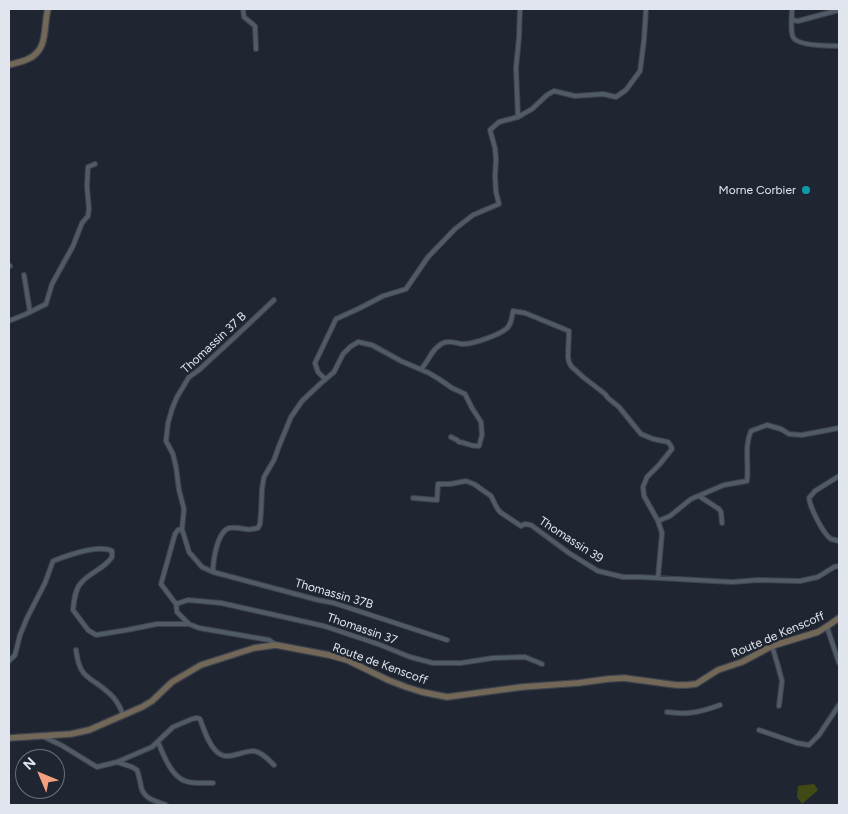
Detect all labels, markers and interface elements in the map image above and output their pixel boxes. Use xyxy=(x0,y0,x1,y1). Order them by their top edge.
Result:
place label: Morne Corbier xyxy=(719,183,796,197)
marker: Morne Corbier xyxy=(800,184,812,196)
street label: Thomassin 37 B xyxy=(179,309,249,377)
street label: Thomassin 39 xyxy=(536,514,606,566)
street label: Thomassin 37B xyxy=(293,576,375,612)
street label: Route de Kenscoff xyxy=(729,609,827,661)
street label: Thomassin 37 xyxy=(325,610,399,648)
street label: Route de Kenscoff xyxy=(331,640,429,688)
north arrow xyxy=(15,749,65,799)
text: N xyxy=(20,754,40,774)

